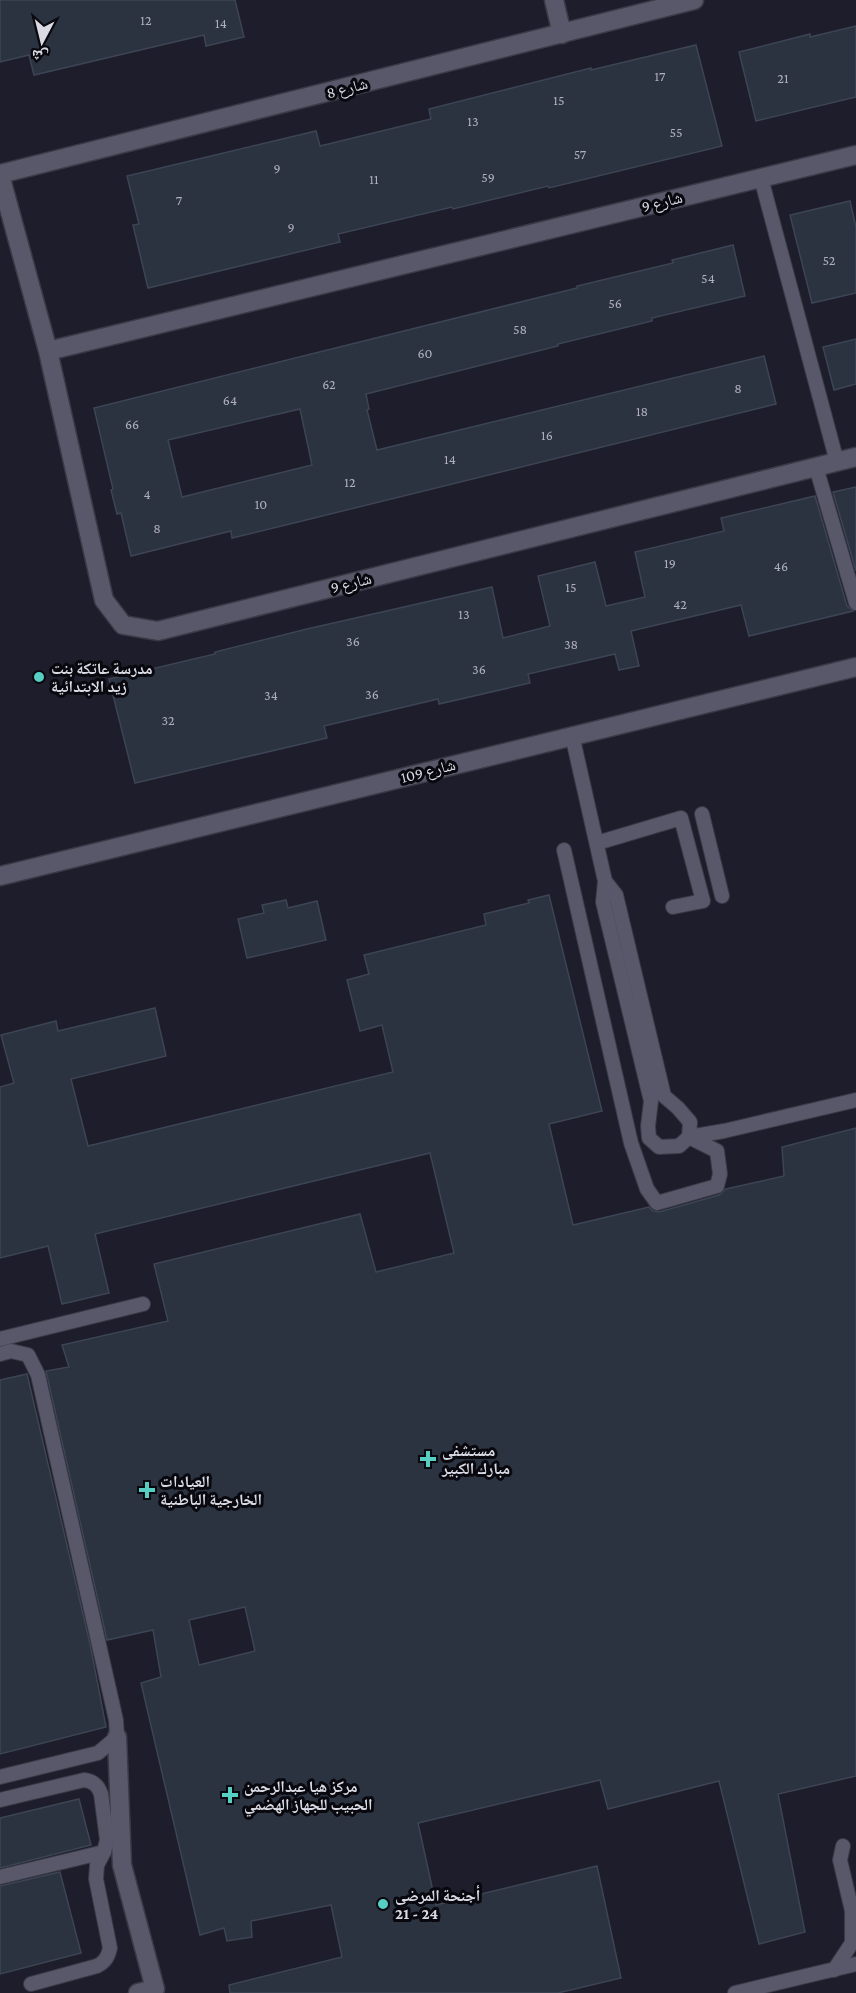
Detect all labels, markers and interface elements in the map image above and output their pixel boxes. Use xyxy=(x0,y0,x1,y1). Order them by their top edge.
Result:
north arrow xyxy=(12,12,72,72)
house number: 12 xyxy=(140,12,152,28)
house number: 14 xyxy=(215,15,227,31)
text: ش xyxy=(31,46,50,66)
house number: 17 xyxy=(654,68,666,84)
house number: 21 xyxy=(777,70,789,86)
street label: شارع 8 xyxy=(325,75,370,103)
house number: 15 xyxy=(553,92,565,108)
house number: 13 xyxy=(467,113,479,129)
house number: 55 xyxy=(669,124,683,140)
house number: 57 xyxy=(574,146,587,162)
house number: 9 xyxy=(273,160,281,176)
house number: 59 xyxy=(481,169,495,185)
house number: 11 xyxy=(369,171,379,187)
street label: شارع 9 xyxy=(640,189,685,217)
house number: 7 xyxy=(176,192,183,208)
house number: 9 xyxy=(287,219,295,235)
house number: 52 xyxy=(823,252,836,268)
house number: 54 xyxy=(701,270,715,286)
house number: 56 xyxy=(608,295,622,311)
house number: 58 xyxy=(513,321,527,337)
house number: 60 xyxy=(417,345,433,361)
house number: 62 xyxy=(322,376,336,392)
house number: 8 xyxy=(734,380,742,396)
house number: 64 xyxy=(223,392,237,408)
house number: 18 xyxy=(636,403,648,419)
house number: 66 xyxy=(125,416,139,432)
house number: 16 xyxy=(541,427,553,443)
house number: 14 xyxy=(444,451,456,467)
house number: 12 xyxy=(344,474,356,490)
house number: 4 xyxy=(143,486,151,502)
house number: 10 xyxy=(255,496,267,512)
house number: 8 xyxy=(153,520,161,536)
house number: 19 xyxy=(664,555,676,571)
house number: 46 xyxy=(774,558,788,574)
street label: شارع 9 xyxy=(329,570,374,598)
house number: 15 xyxy=(565,579,577,595)
house number: 42 xyxy=(673,596,687,612)
house number: 13 xyxy=(458,606,470,622)
house number: 36 xyxy=(346,633,360,649)
house number: 38 xyxy=(564,636,578,652)
place label: مدرسة عاتكة بنت زيد الابتدائية xyxy=(51,660,153,695)
house number: 36 xyxy=(472,661,486,677)
marker: مدرسة عاتكة بنت زيد الابتدائية xyxy=(32,670,46,684)
house number: 36 xyxy=(365,686,379,702)
house number: 34 xyxy=(264,687,278,703)
house number: 32 xyxy=(161,712,175,728)
street label: شارع 109 xyxy=(399,756,458,788)
place label: مستشفى مبارك الكبير xyxy=(441,1442,510,1477)
marker: مستشفى مبارك الكبير xyxy=(419,1450,437,1468)
place label: العيادات الخارجية الباطنية xyxy=(160,1473,262,1508)
marker: العيادات الخارجية الباطنية xyxy=(138,1481,156,1499)
place label: مركز هيا عبدالرحمن الحبيب للجهاز الهضمي xyxy=(244,1778,373,1816)
marker: مركز هيا عبدالرحمن الحبيب للجهاز الهضمي xyxy=(221,1786,239,1804)
place label: أجنحة المرضى 21 - 24 xyxy=(395,1885,480,1922)
marker: أجنحة المرضى 21 - 24 xyxy=(376,1897,390,1911)

